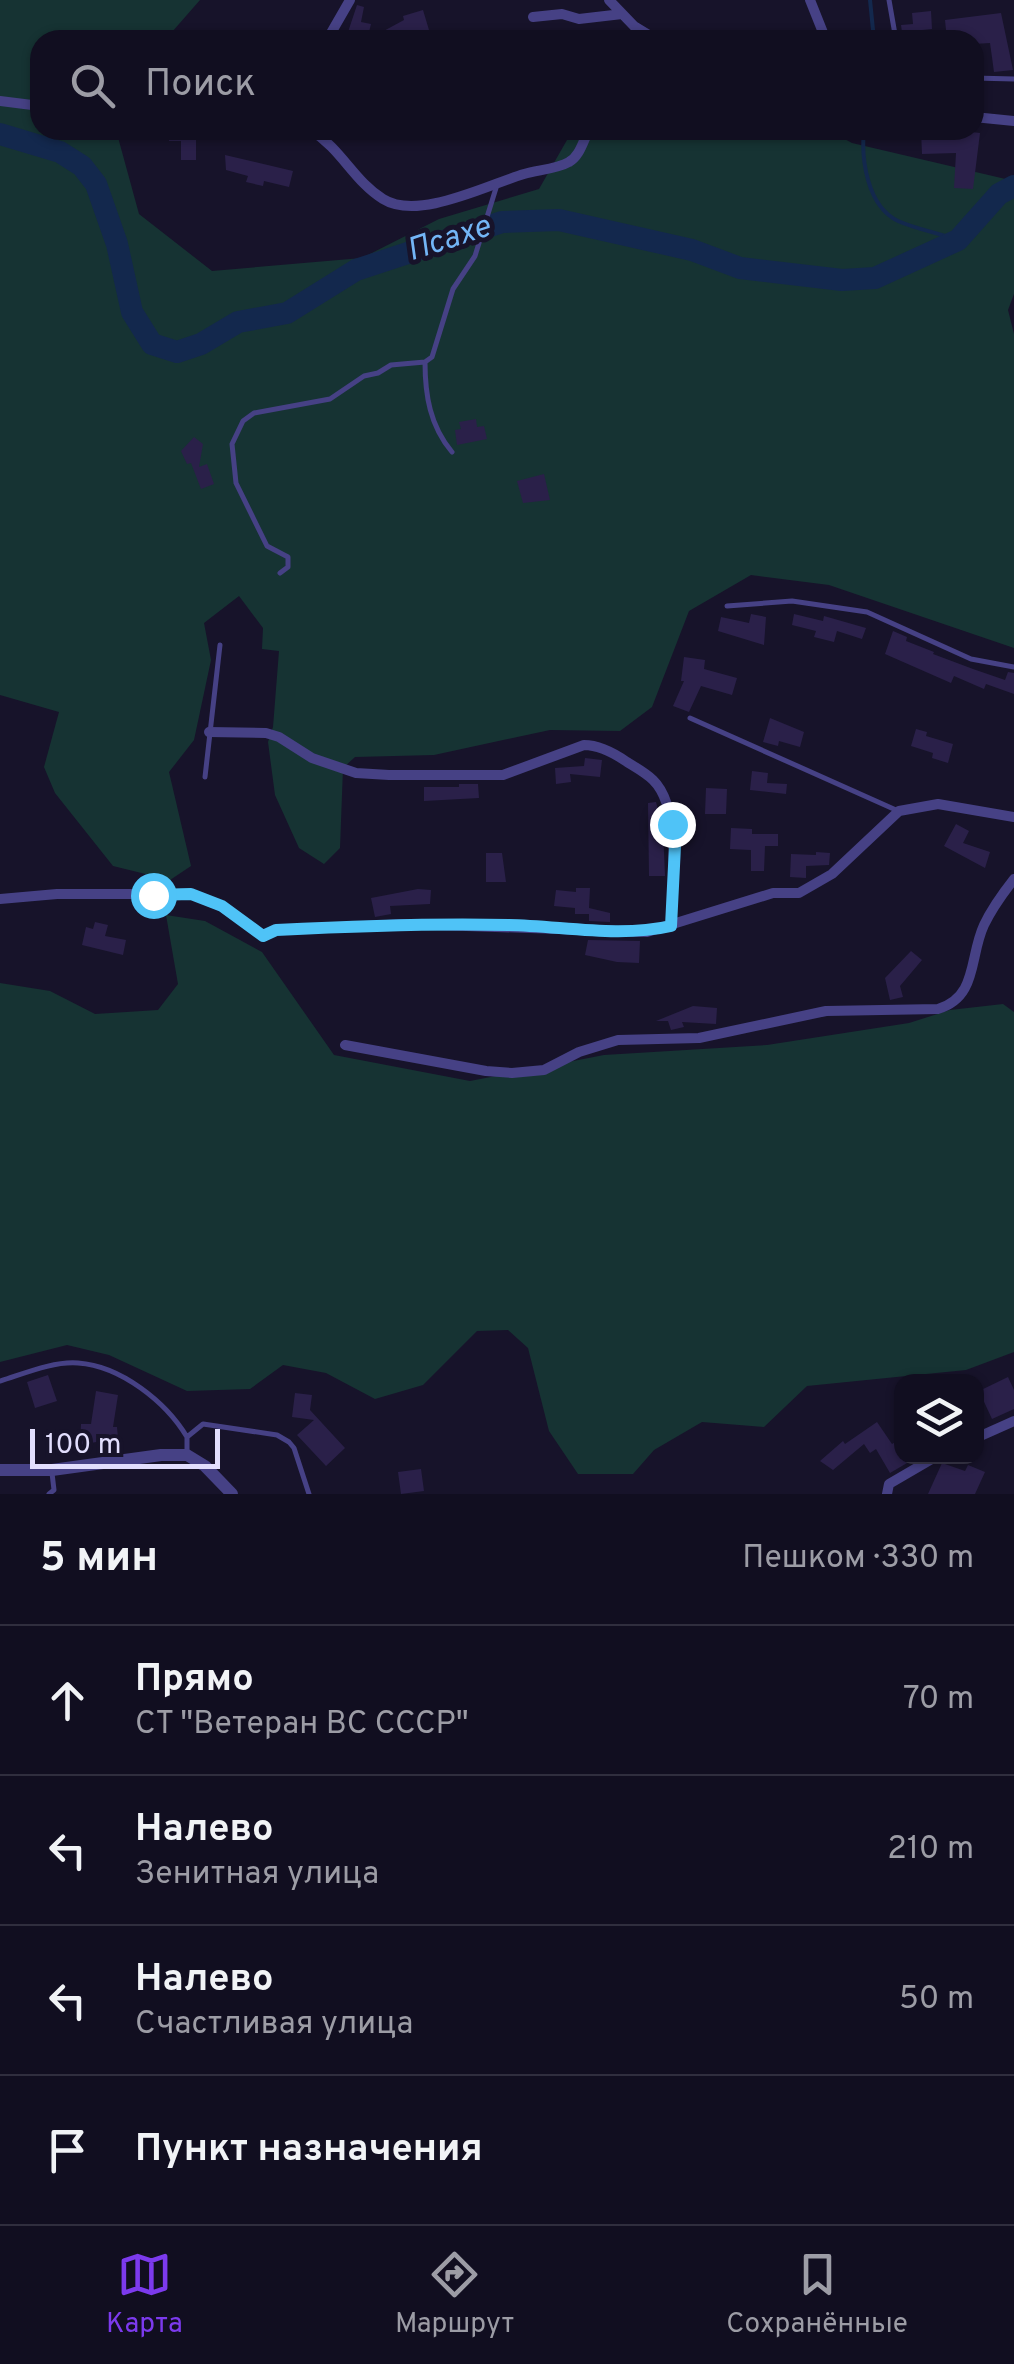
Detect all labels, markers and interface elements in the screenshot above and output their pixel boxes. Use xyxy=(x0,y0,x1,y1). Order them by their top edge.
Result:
search box xyxy=(30,30,984,140)
icon: search xyxy=(65,58,120,113)
text: Поиск xyxy=(145,61,256,110)
water label: Псахе xyxy=(402,208,496,272)
route end xyxy=(650,802,696,848)
route start xyxy=(131,873,177,919)
map controls xyxy=(894,1374,984,1464)
button: layers xyxy=(894,1374,984,1464)
scale bar xyxy=(30,1424,220,1468)
text: 100 m xyxy=(45,1428,121,1464)
text: 5 мин xyxy=(40,1533,158,1586)
text: Пешком · 330 m xyxy=(742,1539,974,1579)
text: Прямо xyxy=(135,1656,254,1705)
icon: ahead xyxy=(40,1673,95,1728)
text: 70 m xyxy=(903,1680,974,1720)
text: СТ "Ветеран ВС СССР" xyxy=(135,1705,469,1745)
text: Налево xyxy=(135,1806,274,1855)
icon: left xyxy=(40,1823,95,1878)
text: 210 m xyxy=(887,1830,974,1870)
text: Зенитная улица xyxy=(135,1855,379,1895)
text: Налево xyxy=(135,1956,274,2005)
icon: left xyxy=(40,1973,95,2028)
text: 50 m xyxy=(899,1980,974,2020)
text: Счастливая улица xyxy=(135,2005,413,2045)
icon: arrive xyxy=(40,2123,95,2178)
text: Пункт назначения xyxy=(135,2126,483,2175)
tab: Карта xyxy=(106,2247,183,2343)
tab: Маршрут xyxy=(395,2247,514,2343)
tab: Сохранённые xyxy=(726,2247,908,2343)

